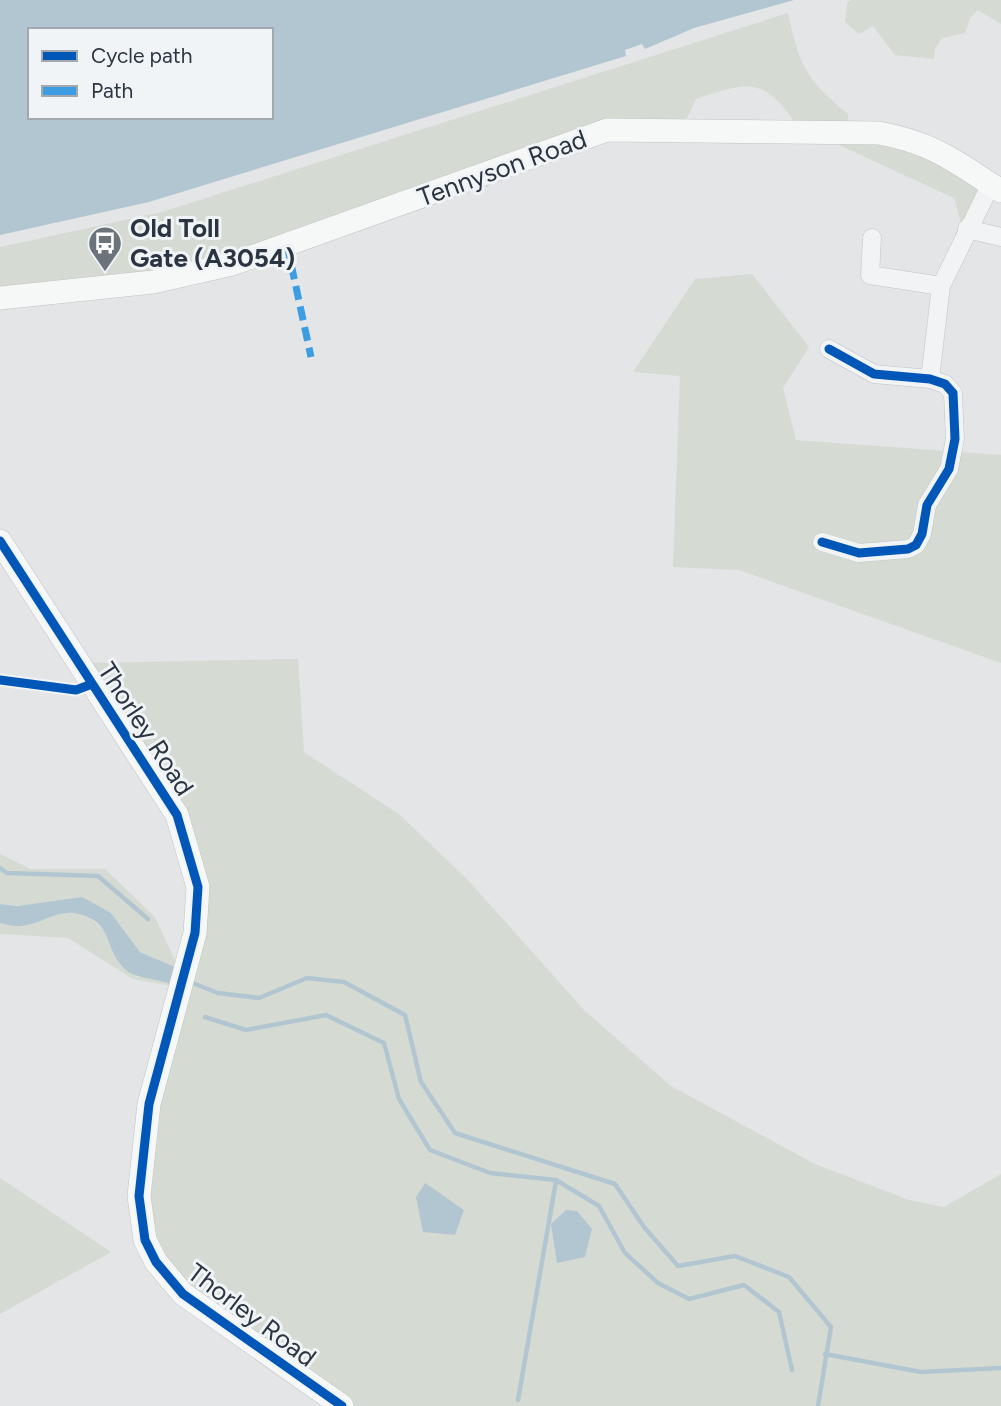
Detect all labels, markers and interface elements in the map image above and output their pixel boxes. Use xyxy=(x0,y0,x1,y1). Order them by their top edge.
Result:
legend xyxy=(28,28,273,119)
text: Cycle path xyxy=(91,43,192,68)
text: Path xyxy=(91,78,133,103)
street label: Tennyson Road xyxy=(413,123,591,213)
place label: Old Toll Gate (A3054) xyxy=(130,212,295,274)
bus stop icon: Old Toll Gate (A3054) xyxy=(86,224,124,273)
street label: Thorley Road xyxy=(91,656,201,802)
street label: Thorley Road xyxy=(182,1256,322,1374)

